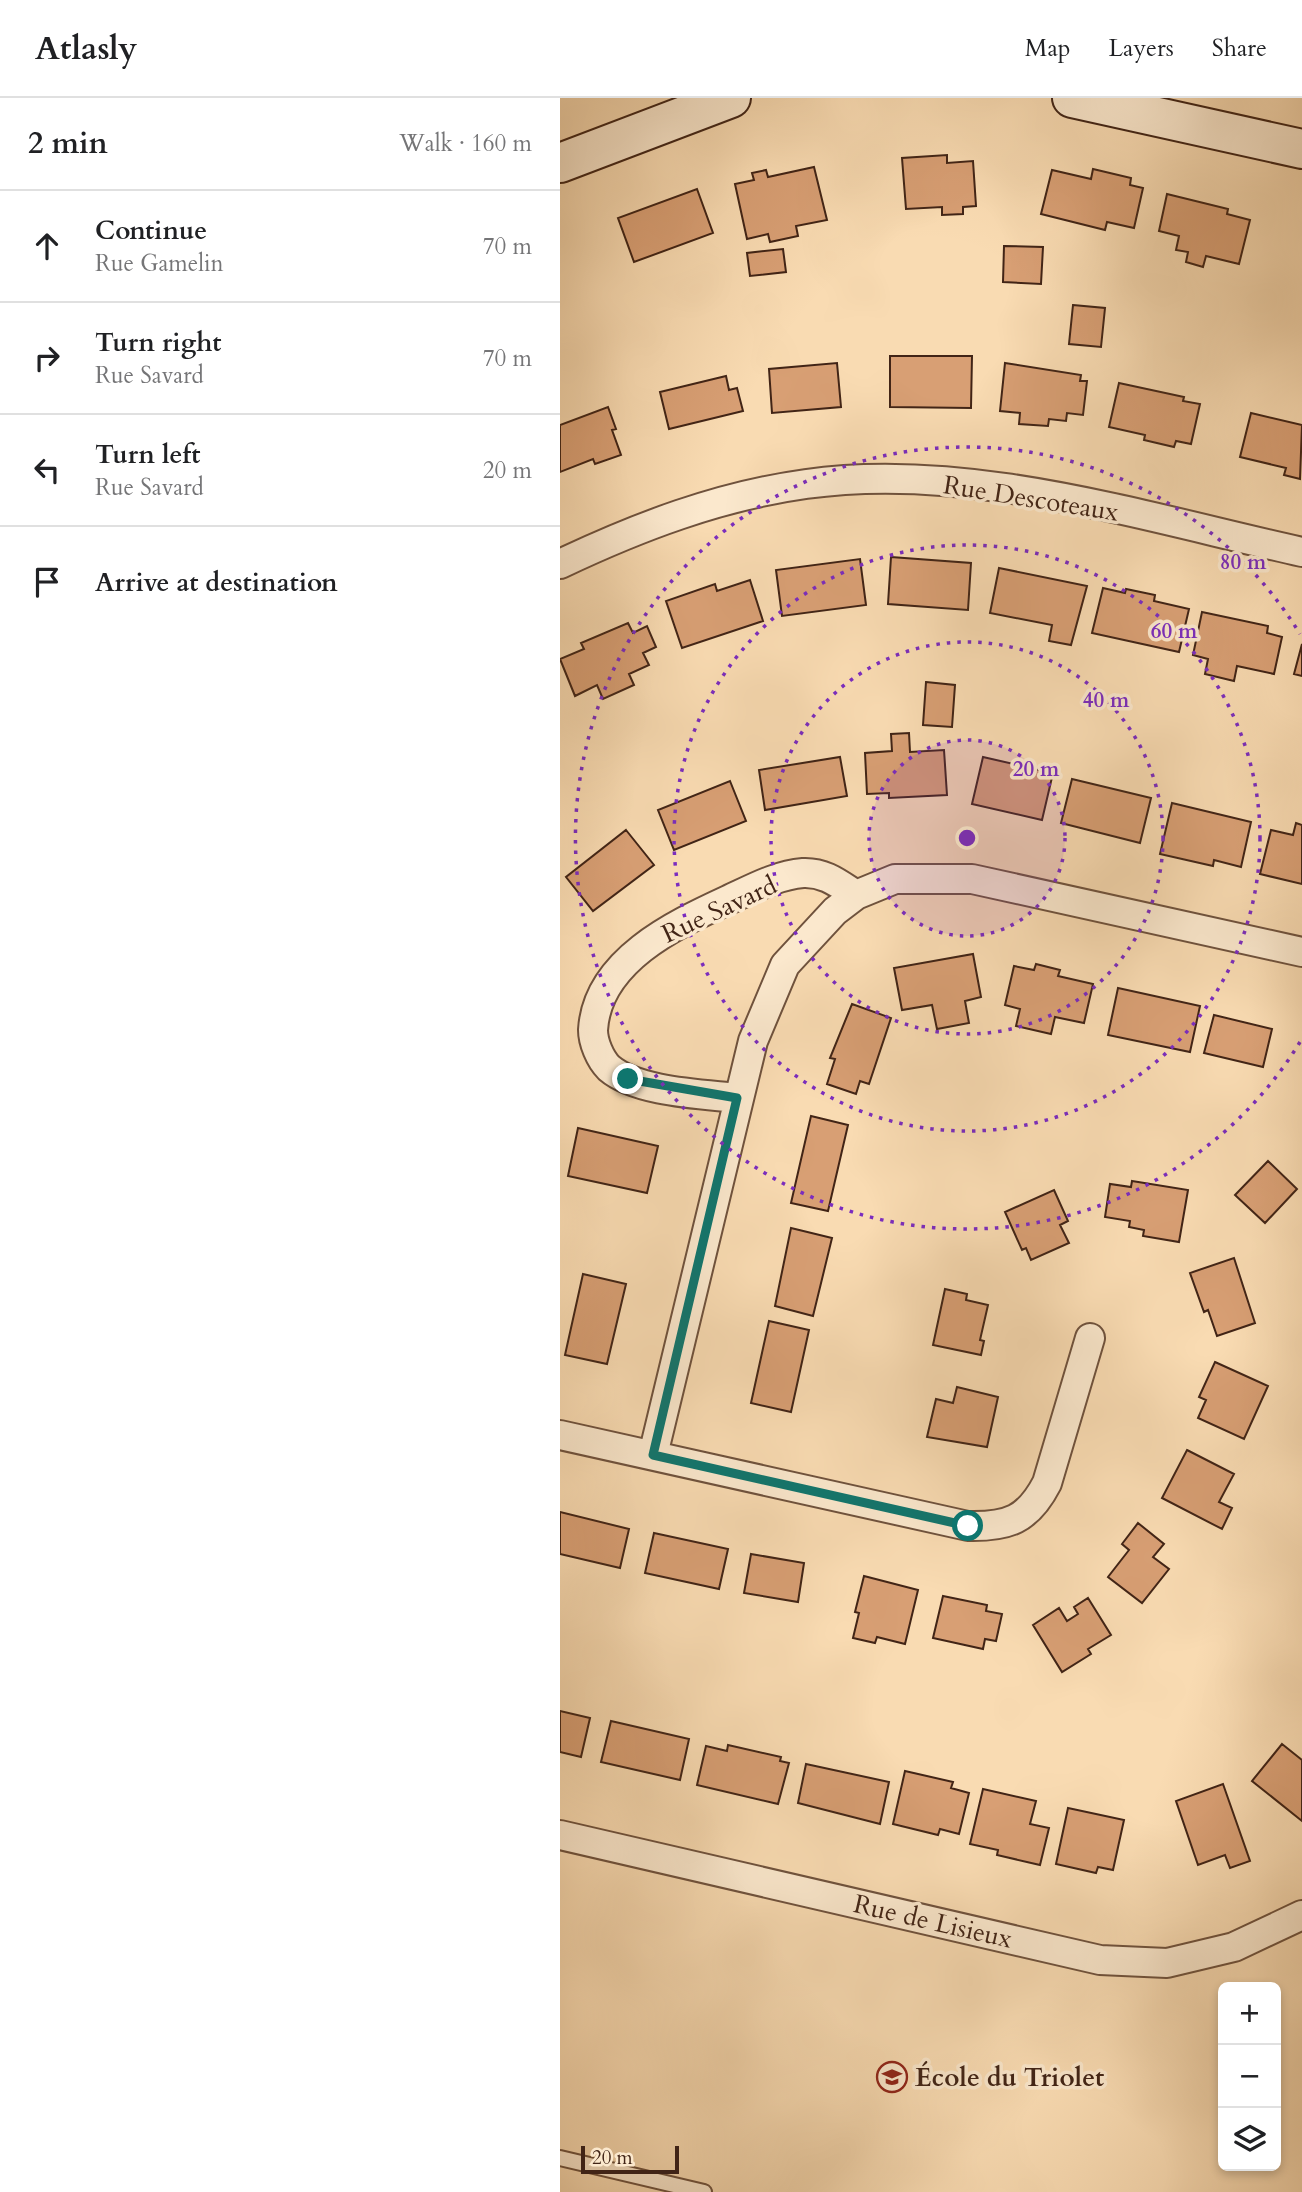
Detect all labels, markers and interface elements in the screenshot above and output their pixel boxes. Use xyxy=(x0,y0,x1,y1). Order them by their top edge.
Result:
text: Atlasly xyxy=(35,26,137,71)
text: Map xyxy=(1025,32,1071,65)
text: Layers xyxy=(1109,32,1174,65)
text: Share xyxy=(1212,32,1267,65)
text: 2 min xyxy=(28,123,108,164)
text: Walk · 160 m xyxy=(399,128,532,159)
text: Continue xyxy=(95,213,207,248)
icon: ahead xyxy=(28,227,66,265)
text: 70 m xyxy=(483,231,532,262)
text: Rue Gamelin xyxy=(95,248,224,279)
text: Turn right xyxy=(95,325,222,360)
icon: right xyxy=(28,339,66,377)
text: 70 m xyxy=(483,343,532,374)
text: Rue Savard xyxy=(95,360,204,391)
text: Turn left xyxy=(95,437,200,472)
icon: left xyxy=(28,451,66,489)
text: 20 m xyxy=(483,455,532,486)
street label: Rue Descoteaux xyxy=(941,467,1121,530)
text: Rue Savard xyxy=(95,472,204,503)
text: 80 m xyxy=(1220,548,1267,577)
icon: arrive xyxy=(28,563,66,601)
text: Arrive at destination xyxy=(95,565,338,600)
text: 60 m xyxy=(1151,617,1198,646)
text: 40 m xyxy=(1083,686,1130,715)
text: 20 m xyxy=(1013,755,1060,784)
centre of rings xyxy=(955,826,979,850)
street label: Rue Savard xyxy=(656,868,783,951)
route end xyxy=(612,1063,643,1094)
route start xyxy=(952,1510,983,1541)
street label: Rue de Lisieux xyxy=(850,1886,1016,1957)
map controls xyxy=(1218,1982,1281,2171)
button: + xyxy=(1218,1982,1281,2045)
button: − xyxy=(1218,2045,1281,2108)
school or university icon: École du Triolet xyxy=(875,2060,909,2094)
place label: École du Triolet xyxy=(915,2060,1104,2095)
button: layers xyxy=(1218,2108,1281,2171)
scale bar xyxy=(581,2143,679,2175)
text: 20 m xyxy=(592,2145,633,2171)

